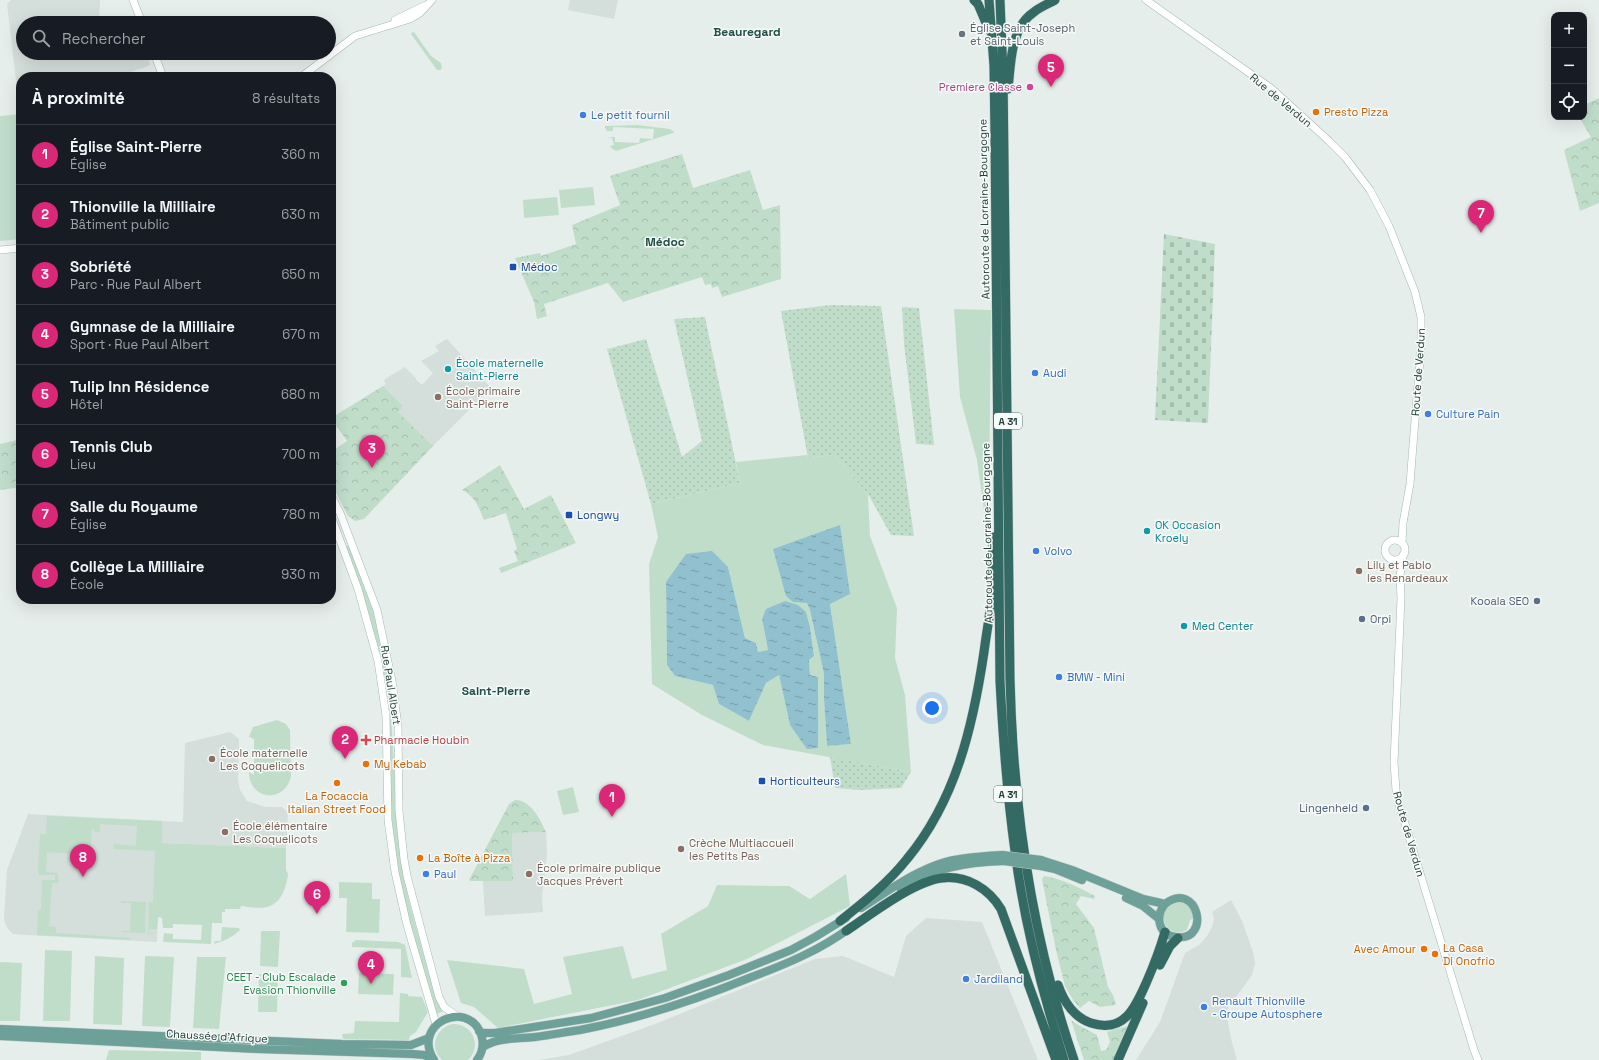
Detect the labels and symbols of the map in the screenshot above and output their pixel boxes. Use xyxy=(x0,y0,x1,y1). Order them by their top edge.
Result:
place label: Église Saint-Joseph et Saint-Louis xyxy=(970,21,1075,48)
district label: Beauregard xyxy=(713,24,781,40)
marker: Église Saint-Joseph et Saint-Louis xyxy=(957,29,967,39)
pin: 5 xyxy=(1038,54,1064,87)
street label: Rue de Verdun xyxy=(1247,70,1315,130)
place label: Premiere Classe xyxy=(939,80,1022,94)
marker: Premiere Classe xyxy=(1025,82,1035,92)
place label: Presto Pizza xyxy=(1324,105,1389,119)
marker: Presto Pizza xyxy=(1311,107,1321,117)
place label: Le petit fournil xyxy=(591,108,670,122)
marker: Le petit fournil xyxy=(578,110,588,120)
street label: Autoroute de Lorraine-Bourgogne xyxy=(975,119,993,299)
pin: 7 xyxy=(1468,200,1494,233)
district label: Médoc xyxy=(645,234,685,250)
place label: Médoc xyxy=(521,260,558,274)
marker: Médoc xyxy=(508,262,518,272)
street label: Route de Verdun xyxy=(1408,327,1428,417)
place label: École maternelle Saint-Pierre xyxy=(456,356,544,383)
marker: École maternelle Saint-Pierre xyxy=(443,364,453,374)
place label: Audi xyxy=(1043,366,1067,380)
marker: Audi xyxy=(1030,368,1040,378)
place label: École primaire Saint-Pierre xyxy=(446,384,520,411)
marker: École primaire Saint-Pierre xyxy=(433,392,443,402)
place label: Culture Pain xyxy=(1436,407,1500,421)
marker: Culture Pain xyxy=(1423,409,1433,419)
road number: A 31 xyxy=(994,413,1022,429)
pin: 3 xyxy=(359,435,385,468)
street label: Autoroute de Lorraine-Bourgogne xyxy=(978,443,996,623)
place label: Longwy xyxy=(577,508,619,522)
marker: Longwy xyxy=(564,510,574,520)
place label: OK Occasion Kroely xyxy=(1155,518,1221,545)
marker: OK Occasion Kroely xyxy=(1142,526,1152,536)
place label: Volvo xyxy=(1044,544,1073,558)
marker: Volvo xyxy=(1031,546,1041,556)
place label: Lily et Pablo les Renardeaux xyxy=(1367,558,1449,585)
marker: Lily et Pablo les Renardeaux xyxy=(1354,566,1364,576)
place label: Kooala SEO xyxy=(1470,594,1529,608)
marker: Kooala SEO xyxy=(1532,596,1542,606)
place label: Orpi xyxy=(1370,612,1392,626)
marker: Orpi xyxy=(1357,614,1367,624)
place label: Med Center xyxy=(1192,619,1254,633)
marker: Med Center xyxy=(1179,621,1189,631)
street label: Rue Paul Albert xyxy=(378,644,404,726)
place label: BMW - Mini xyxy=(1067,670,1125,684)
marker: BMW - Mini xyxy=(1054,672,1064,682)
district label: Saint-Pierre xyxy=(462,683,530,699)
your location xyxy=(922,698,942,718)
pin: 2 xyxy=(332,726,358,759)
place label: Pharmacie Houbin xyxy=(374,733,469,747)
marker: Pharmacie Houbin xyxy=(361,735,371,745)
place label: École maternelle Les Coquelicots xyxy=(220,746,308,773)
marker: École maternelle Les Coquelicots xyxy=(207,754,217,764)
place label: My Kebab xyxy=(374,757,427,771)
marker: My Kebab xyxy=(361,759,371,769)
place label: Horticulteurs xyxy=(770,774,840,788)
marker: Horticulteurs xyxy=(757,776,767,786)
marker: La Focaccia Italian Street Food xyxy=(332,778,342,788)
pin: 1 xyxy=(599,784,625,817)
road number: A 31 xyxy=(994,786,1022,802)
place label: La Focaccia Italian Street Food xyxy=(288,789,386,816)
street label: Route de Verdun xyxy=(1390,790,1428,878)
place label: Lingenheld xyxy=(1299,801,1358,815)
marker: Lingenheld xyxy=(1361,803,1371,813)
place label: École élémentaire Les Coquelicots xyxy=(233,819,327,846)
marker: École élémentaire Les Coquelicots xyxy=(220,827,230,837)
place label: Crèche Multiaccueil les Petits Pas xyxy=(689,836,794,863)
pin: 8 xyxy=(70,844,96,877)
marker: Crèche Multiaccueil les Petits Pas xyxy=(676,844,686,854)
place label: La Boîte à Pizza xyxy=(428,851,511,865)
marker: La Boîte à Pizza xyxy=(415,853,425,863)
place label: École primaire publique Jacques Prévert xyxy=(537,861,661,888)
place label: Paul xyxy=(434,867,456,881)
marker: Paul xyxy=(421,869,431,879)
marker: École primaire publique Jacques Prévert xyxy=(524,869,534,879)
pin: 6 xyxy=(304,881,330,914)
place label: La Casa Di Onofrio xyxy=(1443,941,1495,968)
place label: Avec Amour xyxy=(1354,942,1416,956)
marker: Avec Amour xyxy=(1419,944,1429,954)
marker: La Casa Di Onofrio xyxy=(1430,949,1440,959)
pin: 4 xyxy=(358,951,384,984)
place label: CEET - Club Escalade Evasion Thionville xyxy=(227,970,336,997)
place label: Jardiland xyxy=(974,972,1023,986)
marker: Jardiland xyxy=(961,974,971,984)
marker: CEET - Club Escalade Evasion Thionville xyxy=(339,978,349,988)
place label: Renault Thionville - Groupe Autosphere xyxy=(1212,994,1322,1021)
marker: Renault Thionville - Groupe Autosphere xyxy=(1199,1002,1209,1012)
street label: Chaussée d'Afrique xyxy=(166,1026,268,1046)

